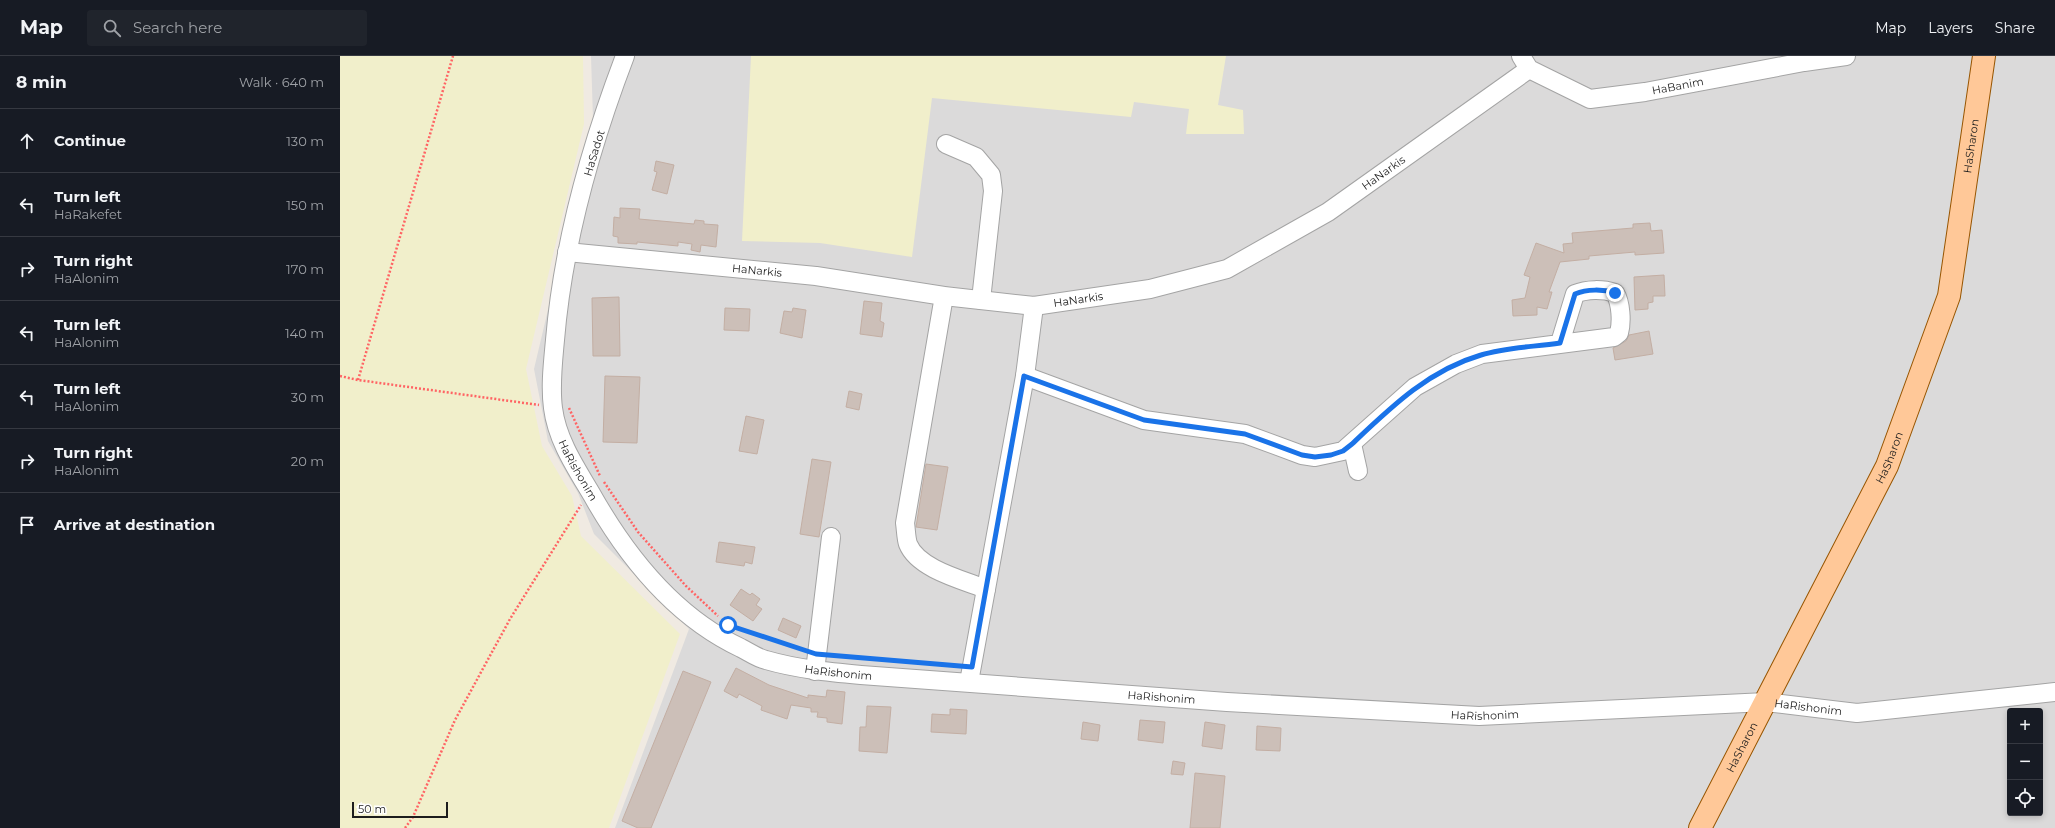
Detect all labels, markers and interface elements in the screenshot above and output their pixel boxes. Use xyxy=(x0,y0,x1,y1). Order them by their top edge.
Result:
search box xyxy=(87,10,367,46)
text: Map xyxy=(20,16,63,39)
icon: search xyxy=(101,17,123,39)
text: Search here xyxy=(133,18,222,37)
text: Map xyxy=(1875,19,1906,37)
text: Layers xyxy=(1928,19,1973,37)
text: Share xyxy=(1995,19,2035,37)
text: 8 min xyxy=(16,72,67,92)
text: Walk · 640 m xyxy=(239,74,324,90)
street label: HaBanim xyxy=(1651,74,1705,98)
street label: HaSharon xyxy=(1960,118,1982,174)
street label: HaSadot xyxy=(580,128,608,178)
icon: ahead xyxy=(16,130,38,152)
text: Continue xyxy=(54,131,126,150)
text: 130 m xyxy=(286,133,324,149)
street label: HaNarkis xyxy=(1359,152,1408,193)
text: Turn left xyxy=(54,187,121,206)
icon: left xyxy=(16,194,38,216)
text: 150 m xyxy=(286,197,324,213)
text: HaRakefet xyxy=(54,206,122,222)
text: Turn right xyxy=(54,251,133,270)
icon: right xyxy=(16,258,38,280)
text: 170 m xyxy=(286,261,324,277)
street label: HaNarkis xyxy=(731,261,783,280)
text: HaAlonim xyxy=(54,270,119,286)
route end xyxy=(1606,284,1624,302)
street label: HaNarkis xyxy=(1052,289,1105,310)
text: Turn left xyxy=(54,315,121,334)
icon: left xyxy=(16,322,38,344)
text: 140 m xyxy=(285,325,324,341)
text: HaAlonim xyxy=(54,334,119,350)
text: Turn left xyxy=(54,379,121,398)
icon: left xyxy=(16,386,38,408)
text: 30 m xyxy=(291,389,324,405)
text: HaAlonim xyxy=(54,398,119,414)
street label: HaSharon xyxy=(1872,430,1906,486)
street label: HaRishonim xyxy=(555,437,601,503)
text: Turn right xyxy=(54,443,133,462)
icon: right xyxy=(16,450,38,472)
text: 20 m xyxy=(291,453,324,469)
text: HaAlonim xyxy=(54,462,119,478)
icon: arrive xyxy=(16,514,38,536)
text: Arrive at destination xyxy=(54,515,215,534)
route start xyxy=(719,616,737,634)
street label: HaRishonim xyxy=(804,662,873,683)
street label: HaRishonim xyxy=(1127,688,1196,707)
street label: HaRishonim xyxy=(1774,696,1843,718)
street label: HaRishonim xyxy=(1450,707,1519,723)
map controls xyxy=(2007,708,2043,816)
button: + xyxy=(2007,708,2043,744)
street label: HaSharon xyxy=(1723,720,1761,775)
button: − xyxy=(2007,744,2043,780)
button: locate xyxy=(2007,780,2043,816)
scale bar xyxy=(352,800,448,819)
text: 50 m xyxy=(358,802,386,816)

